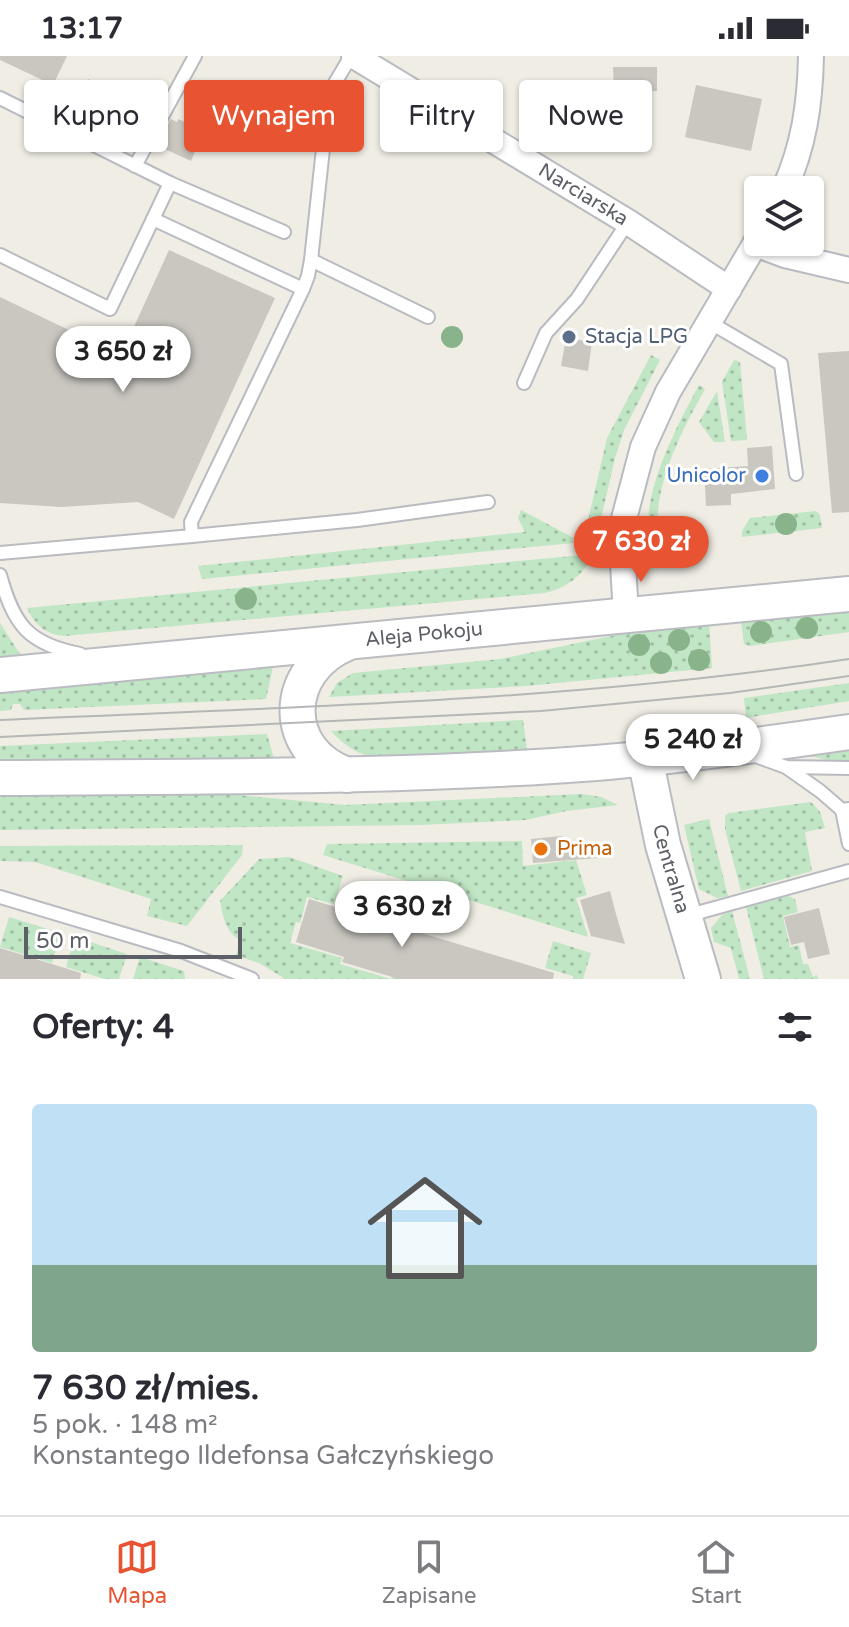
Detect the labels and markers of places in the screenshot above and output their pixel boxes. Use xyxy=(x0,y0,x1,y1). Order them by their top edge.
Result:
place label: Stacja LPG xyxy=(585,325,688,349)
pin: 3 650 zł xyxy=(40,326,206,394)
marker: Stacja LPG xyxy=(560,328,578,346)
place label: Unicolor xyxy=(667,464,746,488)
marker: Unicolor xyxy=(753,467,771,485)
pin: 7 630 zł xyxy=(558,516,724,584)
pin: 5 240 zł xyxy=(610,714,776,782)
place label: Prima xyxy=(557,837,613,861)
marker: Prima xyxy=(532,840,550,858)
pin: 3 630 zł xyxy=(319,881,485,949)

